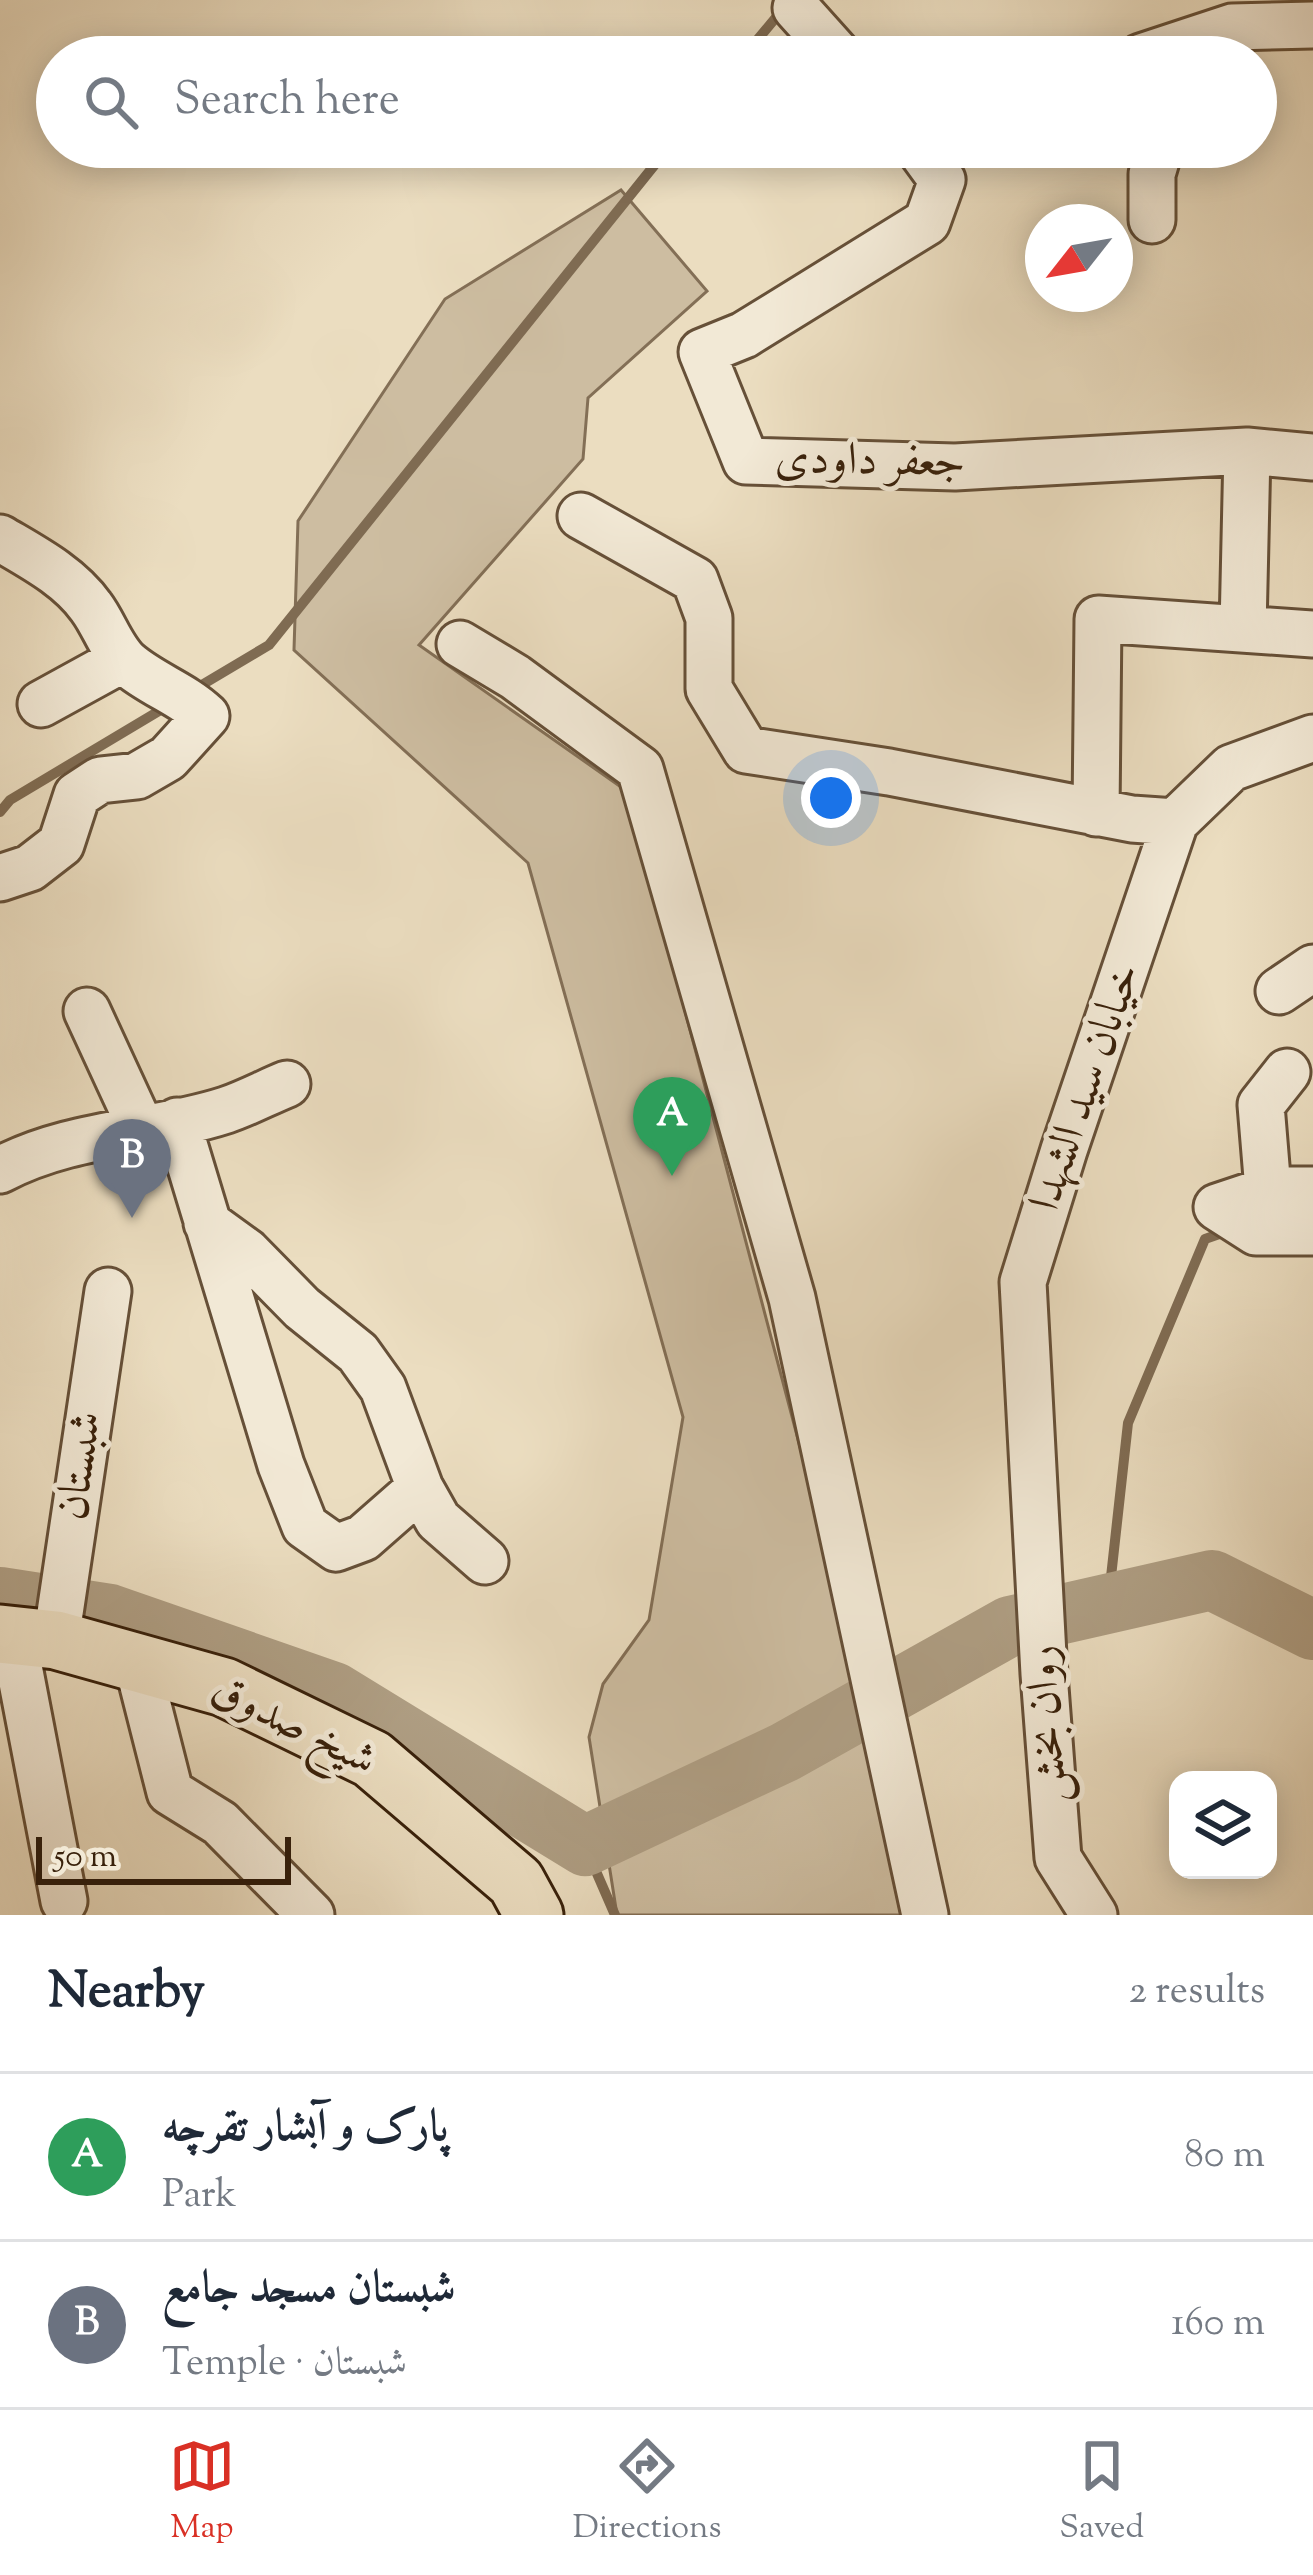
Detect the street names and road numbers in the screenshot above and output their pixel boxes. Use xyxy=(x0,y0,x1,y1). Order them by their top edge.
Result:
street label: جعفر داودی xyxy=(774,429,966,497)
street label: خیابان سید الشهدا xyxy=(1015,955,1161,1221)
street label: شبستان xyxy=(42,1407,122,1525)
street label: روان بخش xyxy=(1011,1643,1087,1805)
street label: شیخ صدوق xyxy=(198,1659,387,1798)

